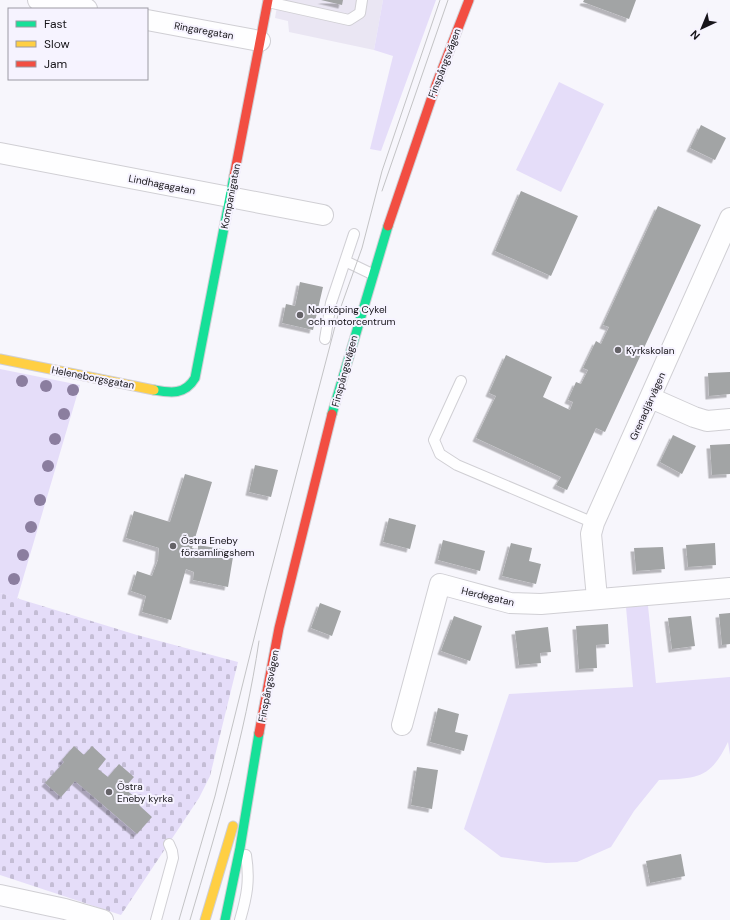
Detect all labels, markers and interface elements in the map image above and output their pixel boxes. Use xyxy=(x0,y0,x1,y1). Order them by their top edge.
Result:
legend xyxy=(8,8,148,80)
north arrow xyxy=(682,8,722,48)
text: Fast xyxy=(44,16,67,32)
street label: Ringaregatan xyxy=(173,19,235,42)
street label: Finspångsvägen xyxy=(425,26,464,100)
text: N xyxy=(687,27,703,43)
text: Slow xyxy=(44,36,70,52)
text: Jam xyxy=(44,56,67,72)
street label: Kompanigatan xyxy=(218,162,243,230)
street label: Lindhagagatan xyxy=(127,172,197,197)
place label: Norrköping Cykel och motorcentrum xyxy=(308,303,395,328)
marker: Norrköping Cykel och motorcentrum xyxy=(295,310,305,320)
street label: Finspångsvägen xyxy=(329,334,360,408)
place label: Kyrkskolan xyxy=(626,344,675,357)
marker: Kyrkskolan xyxy=(613,345,623,355)
street label: Heleneborgsgatan xyxy=(50,363,136,392)
street label: Grenadjärvägen xyxy=(627,370,668,442)
place label: Östra Eneby församlingshem xyxy=(181,534,255,559)
marker: Östra Eneby församlingshem xyxy=(168,541,178,551)
street label: Herdegatan xyxy=(460,584,516,609)
street label: Finspångsvägen xyxy=(255,649,282,723)
place label: Östra Eneby kyrka xyxy=(117,780,173,805)
marker: Östra Eneby kyrka xyxy=(104,787,114,797)

